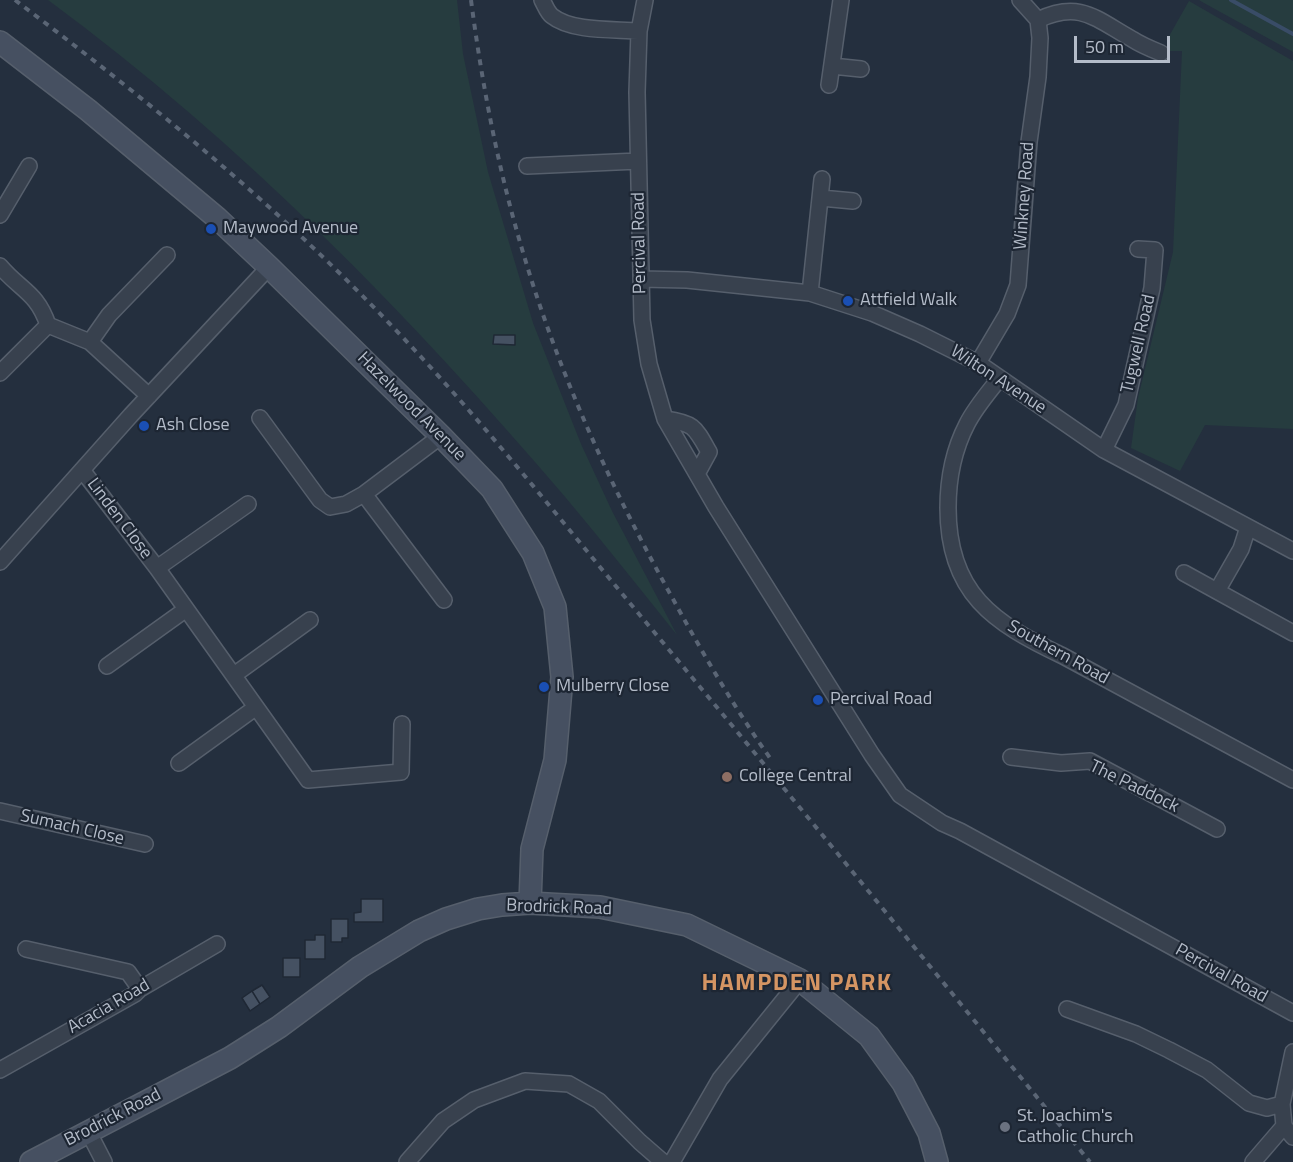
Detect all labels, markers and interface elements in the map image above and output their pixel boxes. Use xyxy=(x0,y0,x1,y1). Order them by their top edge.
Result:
scale bar xyxy=(1077,24,1173,62)
text: 50 m xyxy=(1085,33,1124,60)
street label: Winkney Road xyxy=(1010,141,1040,251)
street label: Percival Road xyxy=(628,192,652,294)
place label: Maywood Avenue xyxy=(223,218,358,240)
marker: Maywood Avenue xyxy=(204,222,218,236)
place label: Attfield Walk xyxy=(860,290,957,312)
street label: Tugwell Road xyxy=(1117,293,1161,395)
marker: Attfield Walk xyxy=(841,294,855,308)
street label: Wilton Avenue xyxy=(946,341,1050,419)
street label: Hazelwood Avenue xyxy=(352,348,470,466)
place label: Ash Close xyxy=(156,415,230,437)
marker: Ash Close xyxy=(137,419,151,433)
street label: Linden Close xyxy=(82,474,156,564)
street label: Southern Road xyxy=(1003,616,1113,690)
place label: Mulberry Close xyxy=(556,676,669,698)
marker: Mulberry Close xyxy=(537,680,551,694)
place label: Percival Road xyxy=(830,689,932,711)
marker: Percival Road xyxy=(811,693,825,707)
street label: The Paddock xyxy=(1086,756,1182,818)
place label: College Central xyxy=(739,766,852,788)
marker: College Central xyxy=(720,770,734,784)
street label: Sumach Close xyxy=(18,806,126,850)
street label: Brodrick Road xyxy=(506,895,612,921)
street label: Percival Road xyxy=(1171,940,1271,1008)
district label: HAMPDEN PARK xyxy=(701,970,893,998)
street label: Acacia Road xyxy=(64,975,154,1039)
street label: Brodrick Road xyxy=(61,1084,165,1152)
place label: St. Joachim's Catholic Church xyxy=(1017,1106,1134,1148)
marker: St. Joachim's Catholic Church xyxy=(998,1120,1012,1134)

